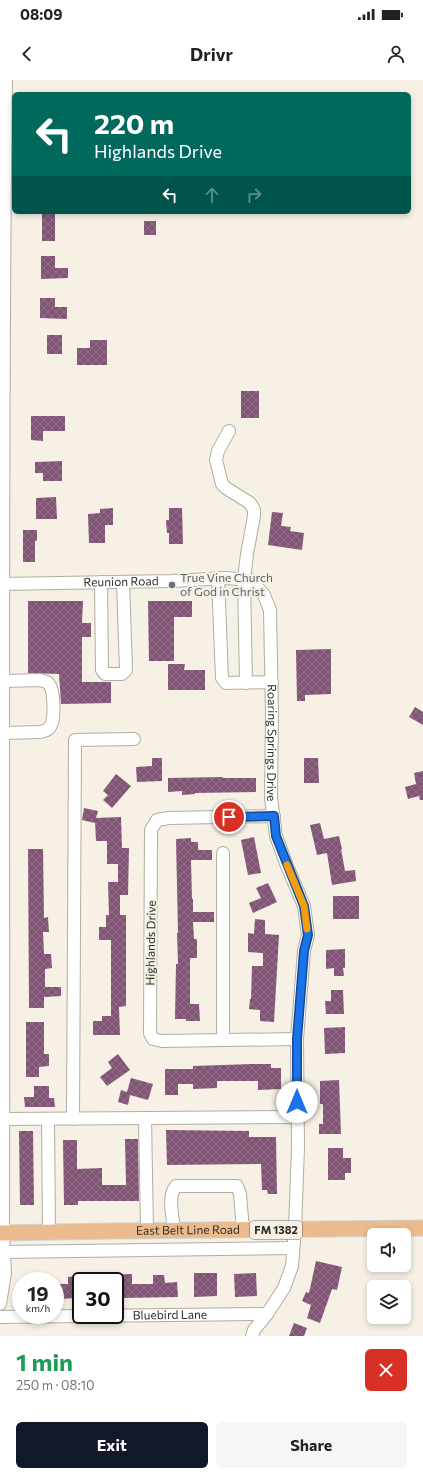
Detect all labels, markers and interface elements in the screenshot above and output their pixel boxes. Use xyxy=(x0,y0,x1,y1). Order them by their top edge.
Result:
text: 08:09 xyxy=(20,5,62,23)
icon: back xyxy=(16,43,38,65)
text: Drivr xyxy=(190,43,233,65)
icon: person xyxy=(385,43,407,65)
text: 220 m xyxy=(94,106,174,140)
icon: left xyxy=(28,108,80,160)
text: Highlands Drive xyxy=(94,140,222,162)
icon: left xyxy=(159,184,181,206)
icon: ahead xyxy=(201,184,223,206)
icon: right xyxy=(243,184,265,206)
place label: True Vine Church of God in Christ xyxy=(180,570,273,598)
street label: Reunion Road xyxy=(83,573,159,589)
marker: True Vine Church of God in Christ xyxy=(167,580,177,590)
street label: Roaring Springs Drive xyxy=(265,684,280,802)
pin xyxy=(212,800,246,834)
icon: arrive xyxy=(218,806,240,828)
street label: Highlands Drive xyxy=(142,900,158,986)
position arrow xyxy=(276,1081,318,1123)
road number: FM 1382 xyxy=(250,1221,302,1239)
street label: East Belt Line Road xyxy=(136,1222,240,1237)
map controls xyxy=(367,1228,411,1324)
button: sound xyxy=(367,1228,411,1272)
speed limit sign: 30 xyxy=(72,1272,124,1324)
button: layers xyxy=(367,1280,411,1324)
text: 19 xyxy=(27,1281,49,1305)
text: km/h xyxy=(26,1302,50,1314)
street label: Bluebird Lane xyxy=(133,1307,207,1322)
text: 1 min xyxy=(16,1347,73,1376)
button: close xyxy=(365,1349,407,1391)
text: 250 m · 08:10 xyxy=(16,1377,95,1393)
button: Exit xyxy=(16,1422,208,1468)
button: Share xyxy=(216,1422,407,1468)

